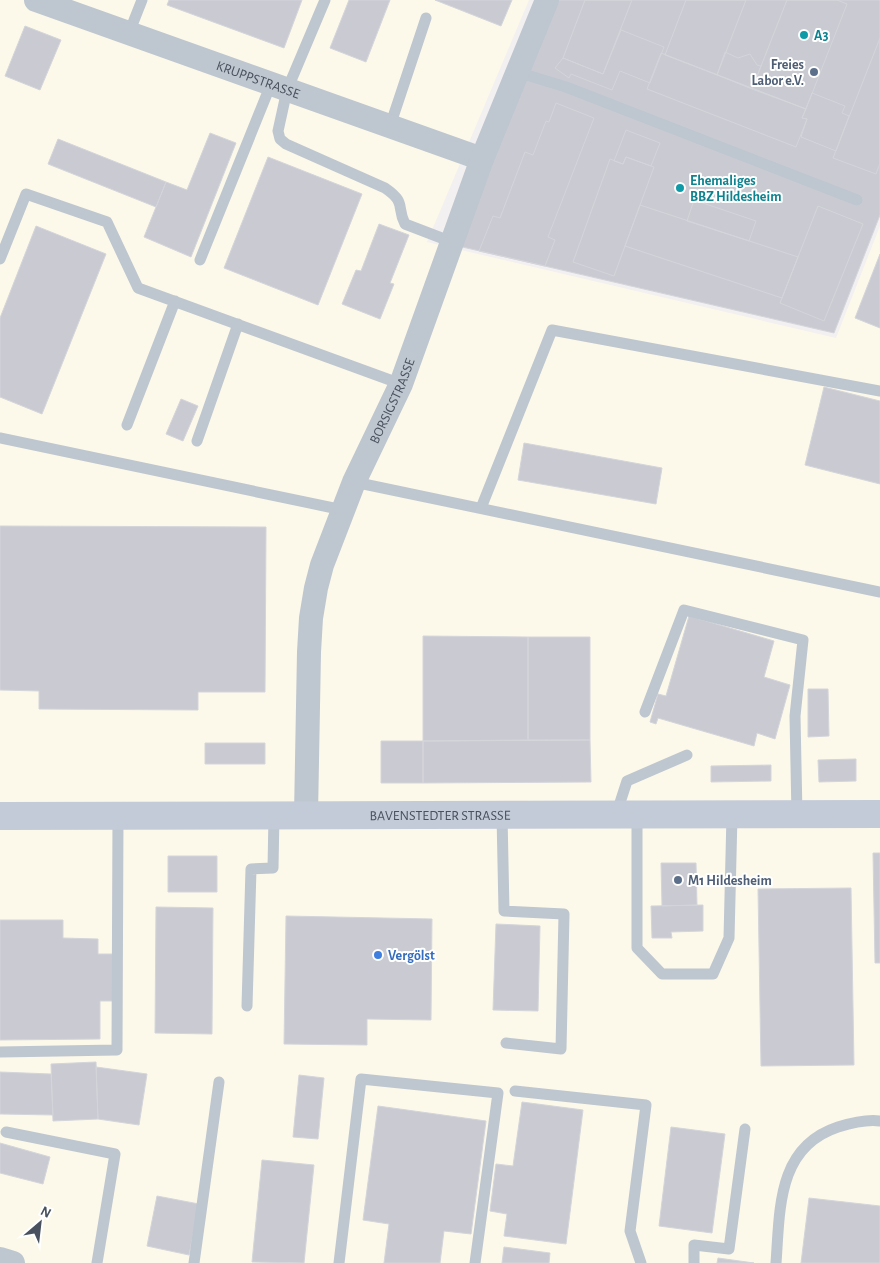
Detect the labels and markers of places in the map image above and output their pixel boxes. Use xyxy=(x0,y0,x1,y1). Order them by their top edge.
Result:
marker: A3 xyxy=(798,29,810,41)
place label: A3 xyxy=(814,29,828,43)
place label: Freies Labor e.V. xyxy=(751,58,804,88)
marker: Freies Labor e.V. xyxy=(808,66,820,78)
place label: Ehemaliges BBZ Hildesheim xyxy=(690,174,781,204)
marker: Ehemaliges BBZ Hildesheim xyxy=(674,182,686,194)
marker: M1 Hildesheim xyxy=(672,874,684,886)
place label: M1 Hildesheim xyxy=(688,874,772,888)
marker: Vergölst xyxy=(372,949,384,961)
place label: Vergölst xyxy=(388,949,435,963)

